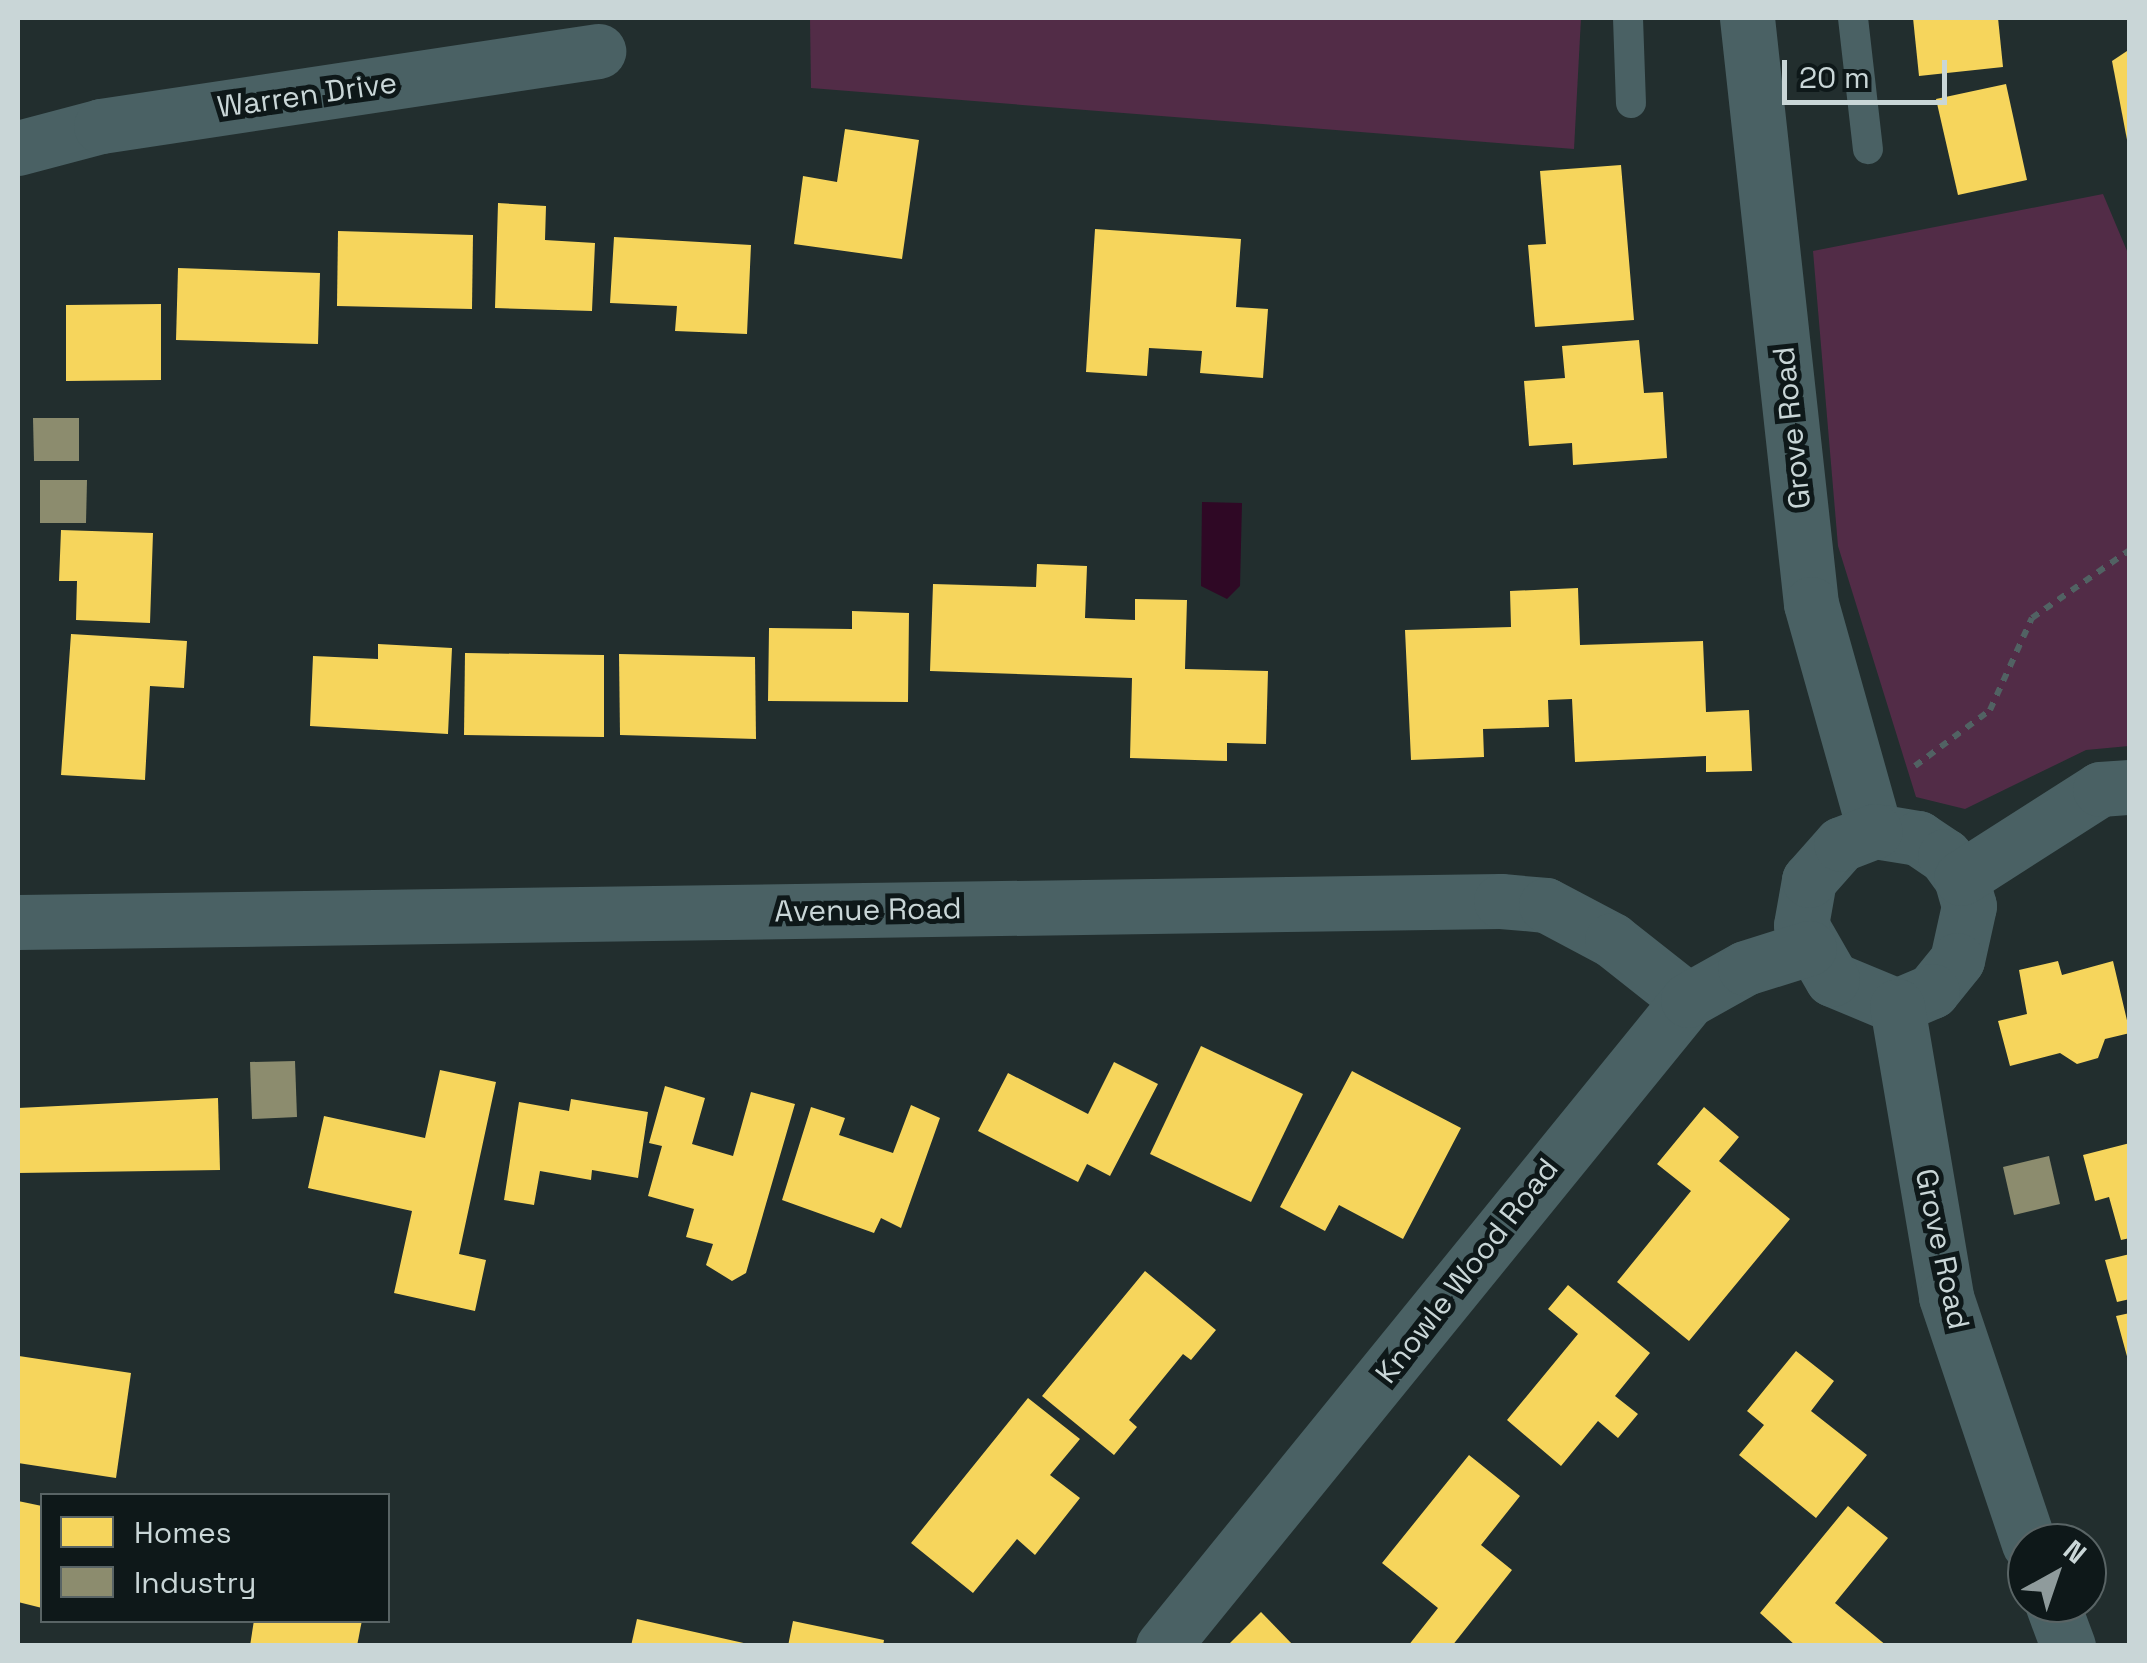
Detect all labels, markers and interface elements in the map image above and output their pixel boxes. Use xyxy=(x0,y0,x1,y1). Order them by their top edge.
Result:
scale bar xyxy=(1787,40,1952,102)
text: 20 m xyxy=(1799,58,1870,97)
street label: Warren Drive xyxy=(215,65,399,125)
street label: Grove Road xyxy=(1766,345,1818,511)
street label: Avenue Road xyxy=(774,890,962,930)
street label: Knowle Wood Road xyxy=(1368,1151,1566,1391)
street label: Grove Road xyxy=(1907,1165,1977,1333)
legend xyxy=(40,1493,390,1623)
text: Homes xyxy=(134,1513,232,1552)
north arrow xyxy=(2007,1523,2107,1623)
text: N xyxy=(2056,1532,2094,1571)
text: Industry xyxy=(134,1563,256,1602)

